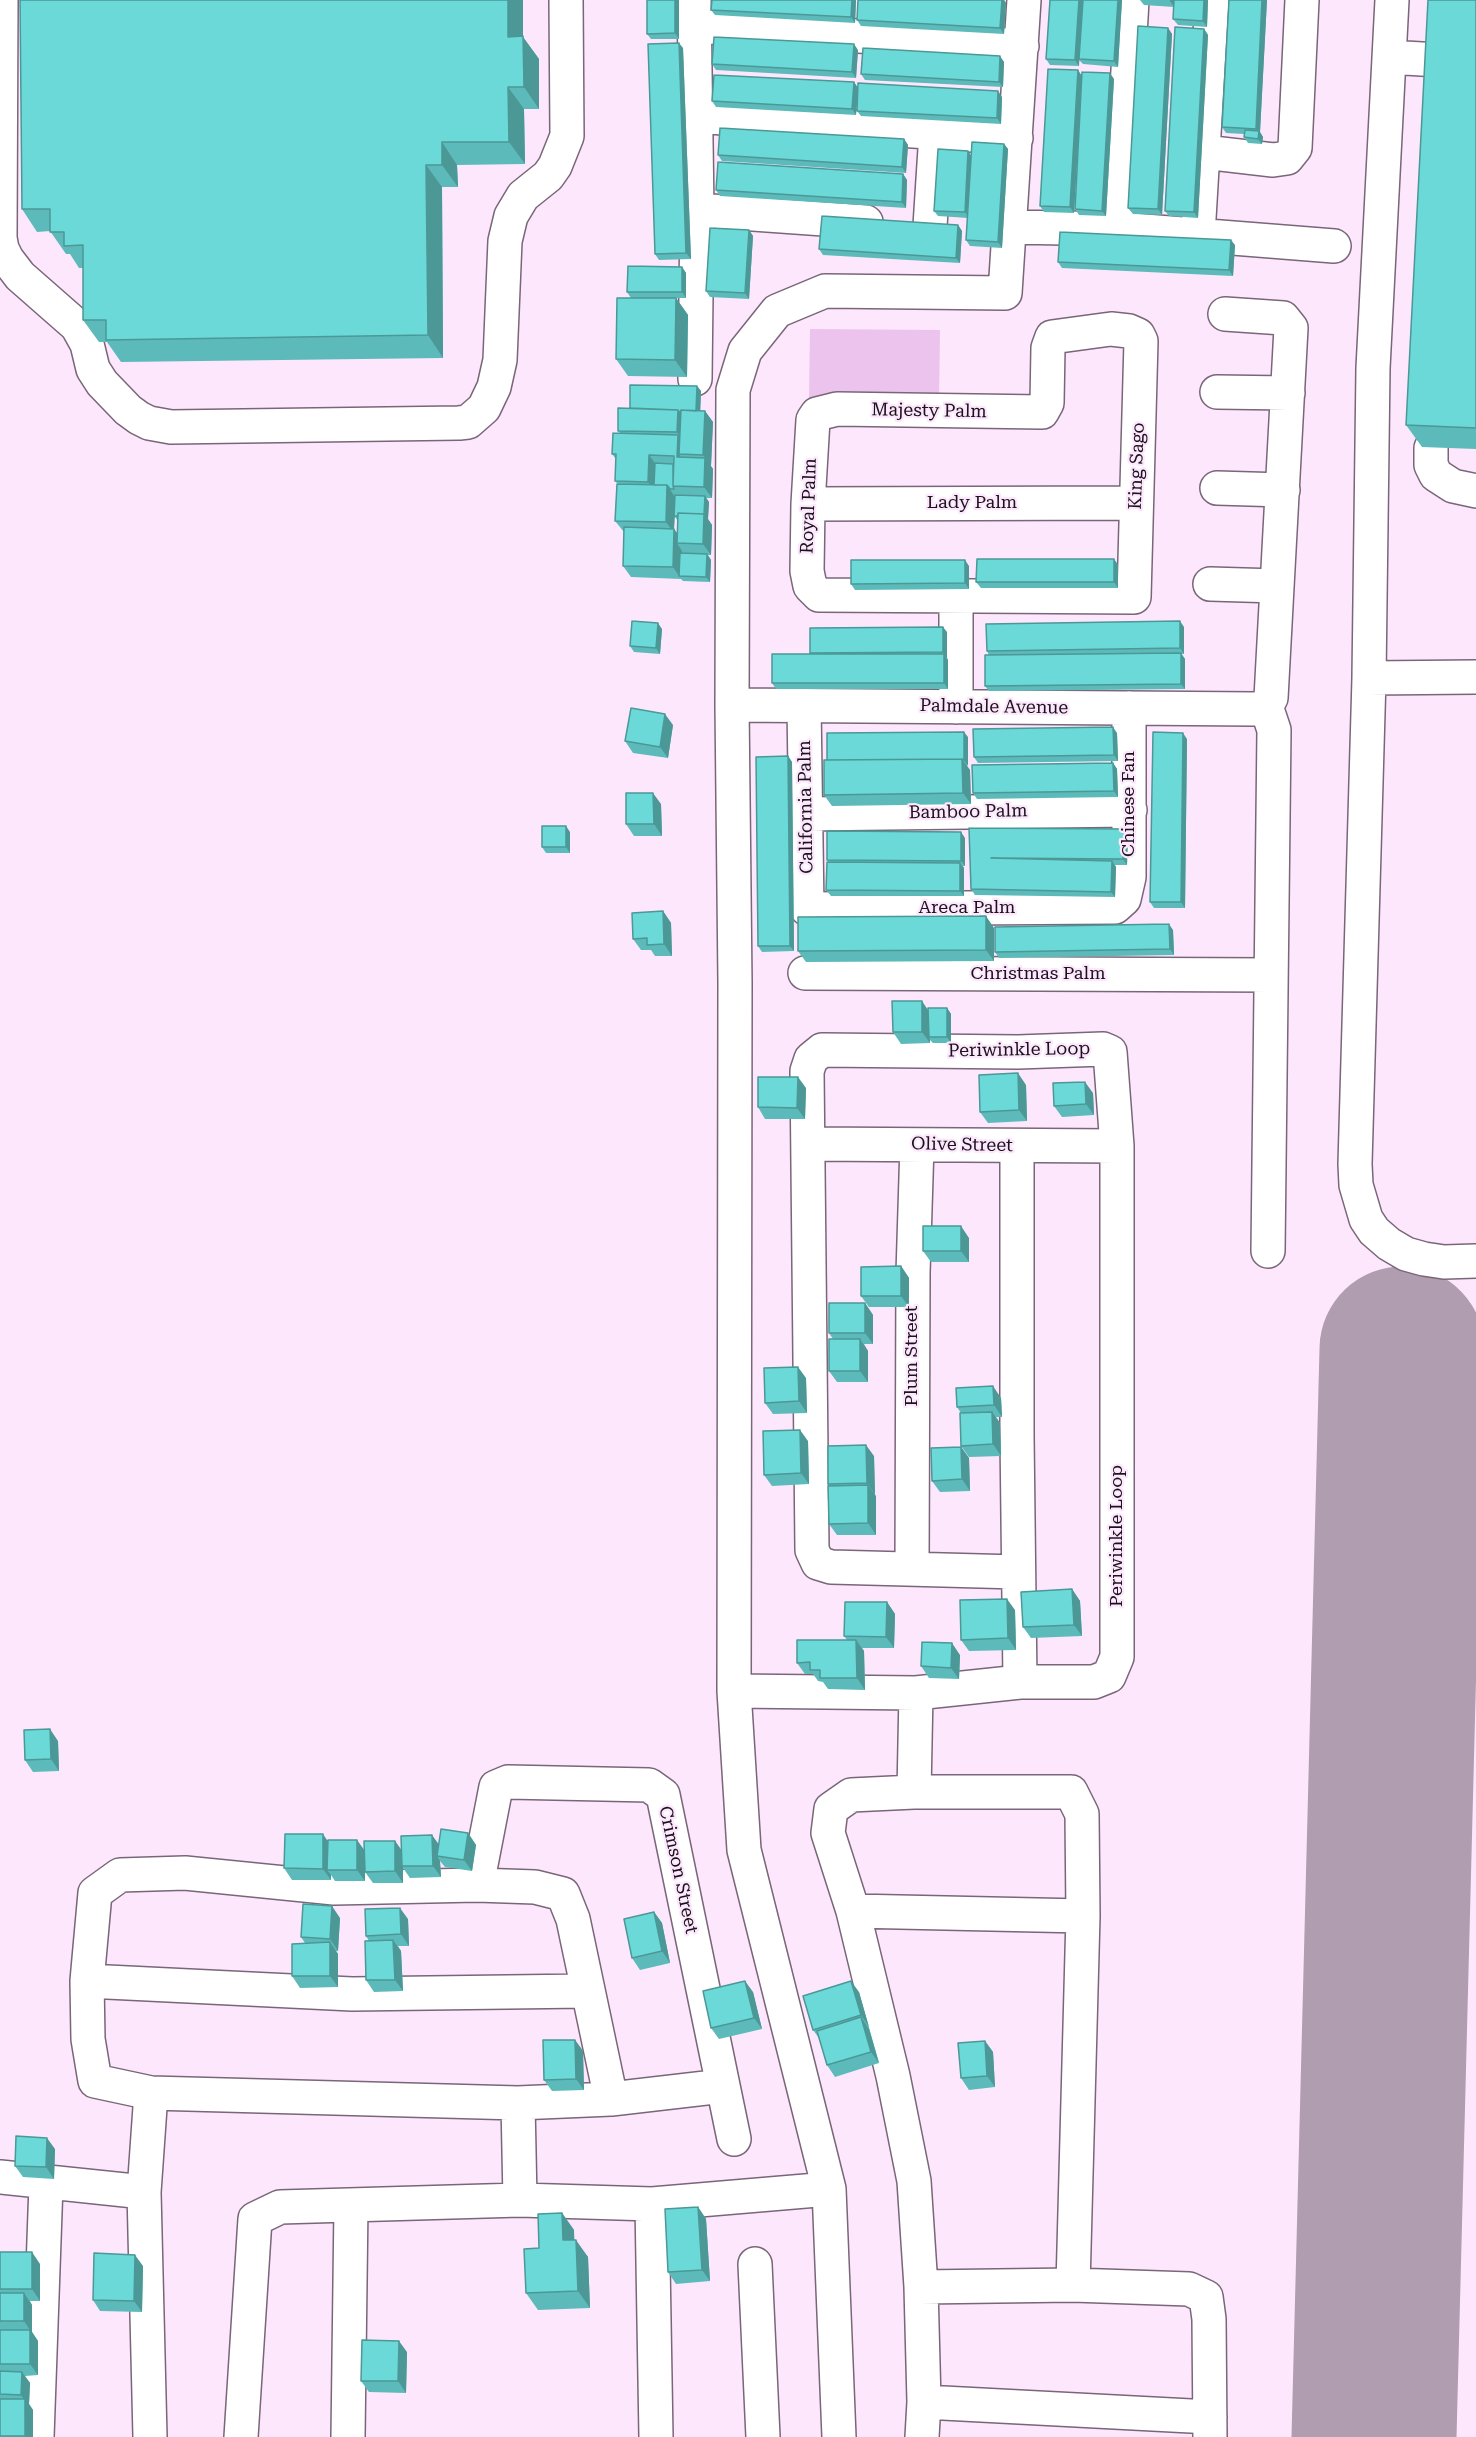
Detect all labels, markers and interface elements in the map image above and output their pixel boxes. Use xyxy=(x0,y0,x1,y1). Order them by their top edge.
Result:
street label: Majesty Palm xyxy=(871,399,987,423)
street label: King Sago xyxy=(1125,422,1149,510)
street label: Royal Palm xyxy=(797,458,821,554)
street label: Lady Palm xyxy=(927,492,1017,514)
street label: Palmdale Avenue xyxy=(920,695,1068,719)
street label: California Palm xyxy=(794,740,818,874)
street label: Chinese Fan xyxy=(1118,751,1140,857)
street label: Bamboo Palm xyxy=(908,800,1028,824)
street label: Areca Palm xyxy=(919,897,1015,919)
street label: Christmas Palm xyxy=(970,963,1106,985)
street label: Periwinkle Loop xyxy=(948,1038,1090,1062)
street label: Olive Street xyxy=(911,1133,1013,1157)
street label: Plum Street xyxy=(901,1306,923,1406)
street label: Periwinkle Loop xyxy=(1106,1465,1128,1607)
street label: Crimson Street xyxy=(654,1804,702,1936)

